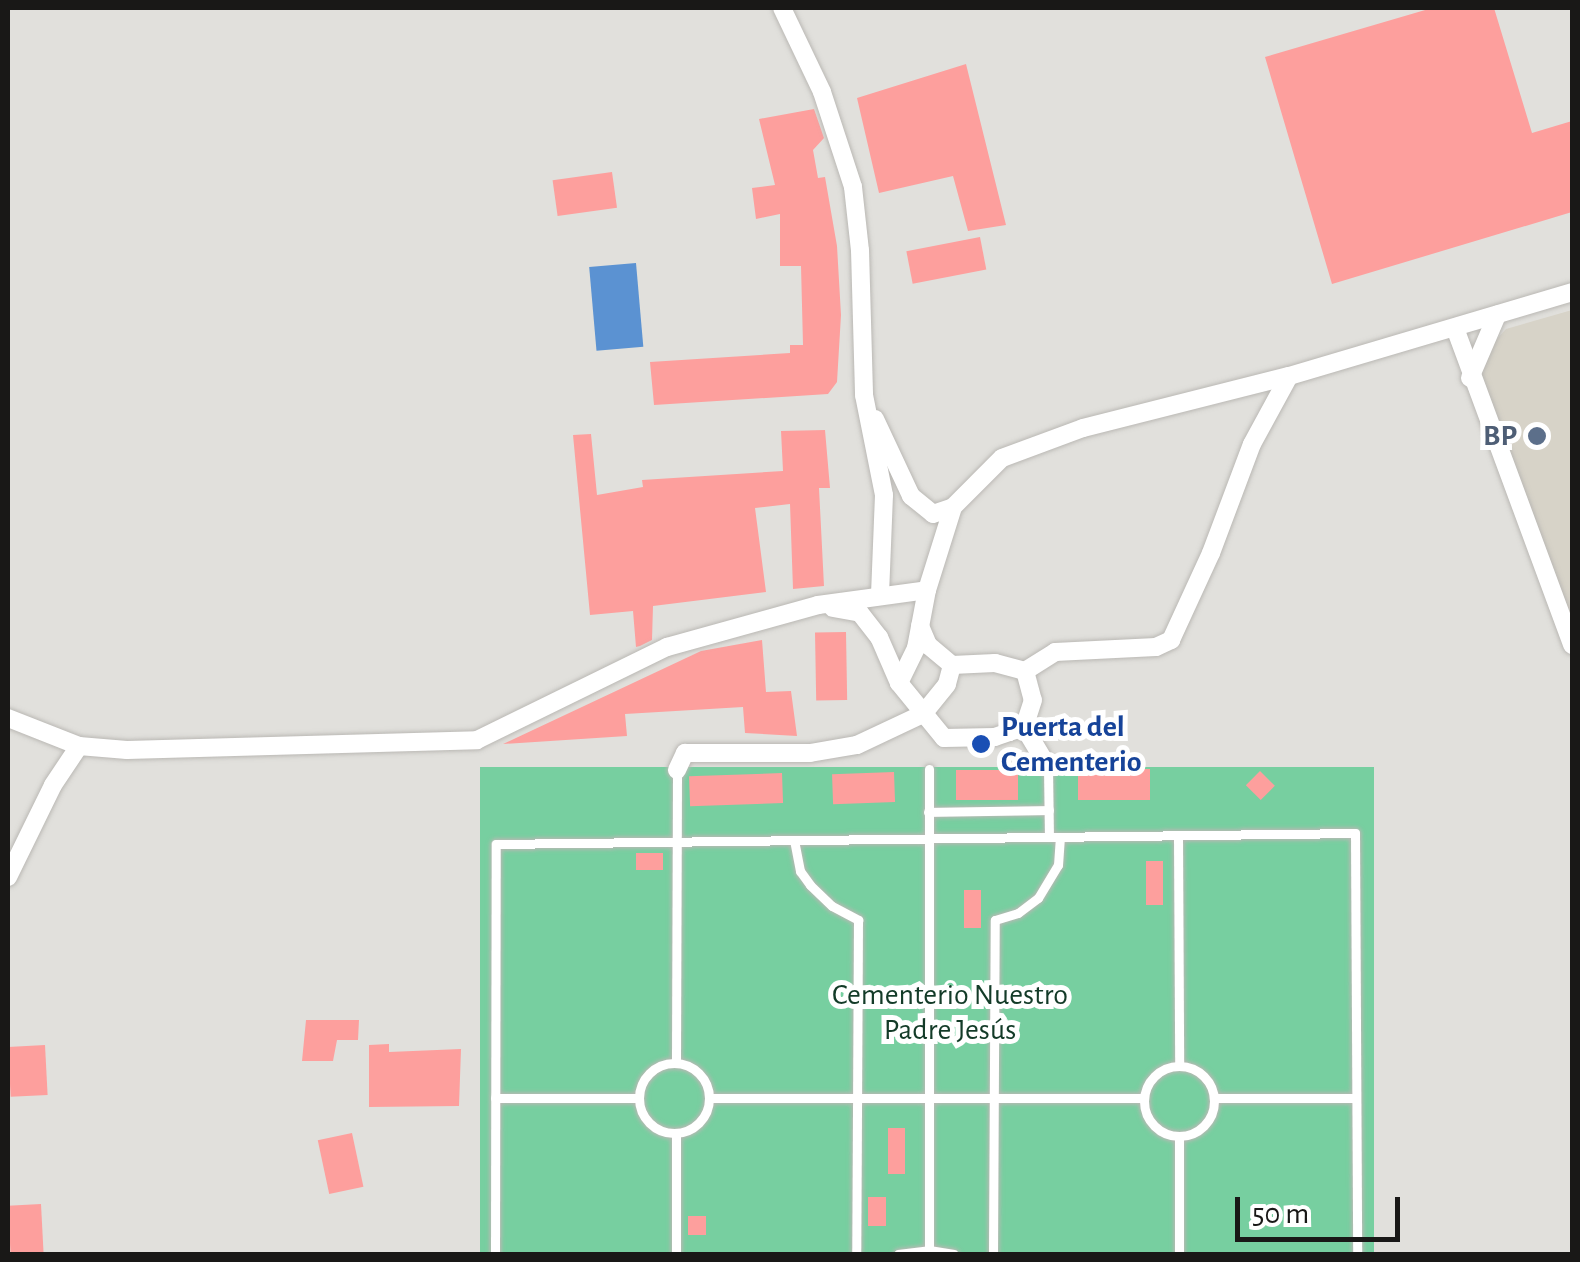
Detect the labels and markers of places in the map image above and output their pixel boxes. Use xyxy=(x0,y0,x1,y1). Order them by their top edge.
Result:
place label: BP xyxy=(1483,418,1517,454)
marker: BP xyxy=(1526,425,1548,447)
place label: Puerta del Cementerio xyxy=(1001,709,1142,780)
marker: Puerta del Cementerio xyxy=(970,733,992,755)

